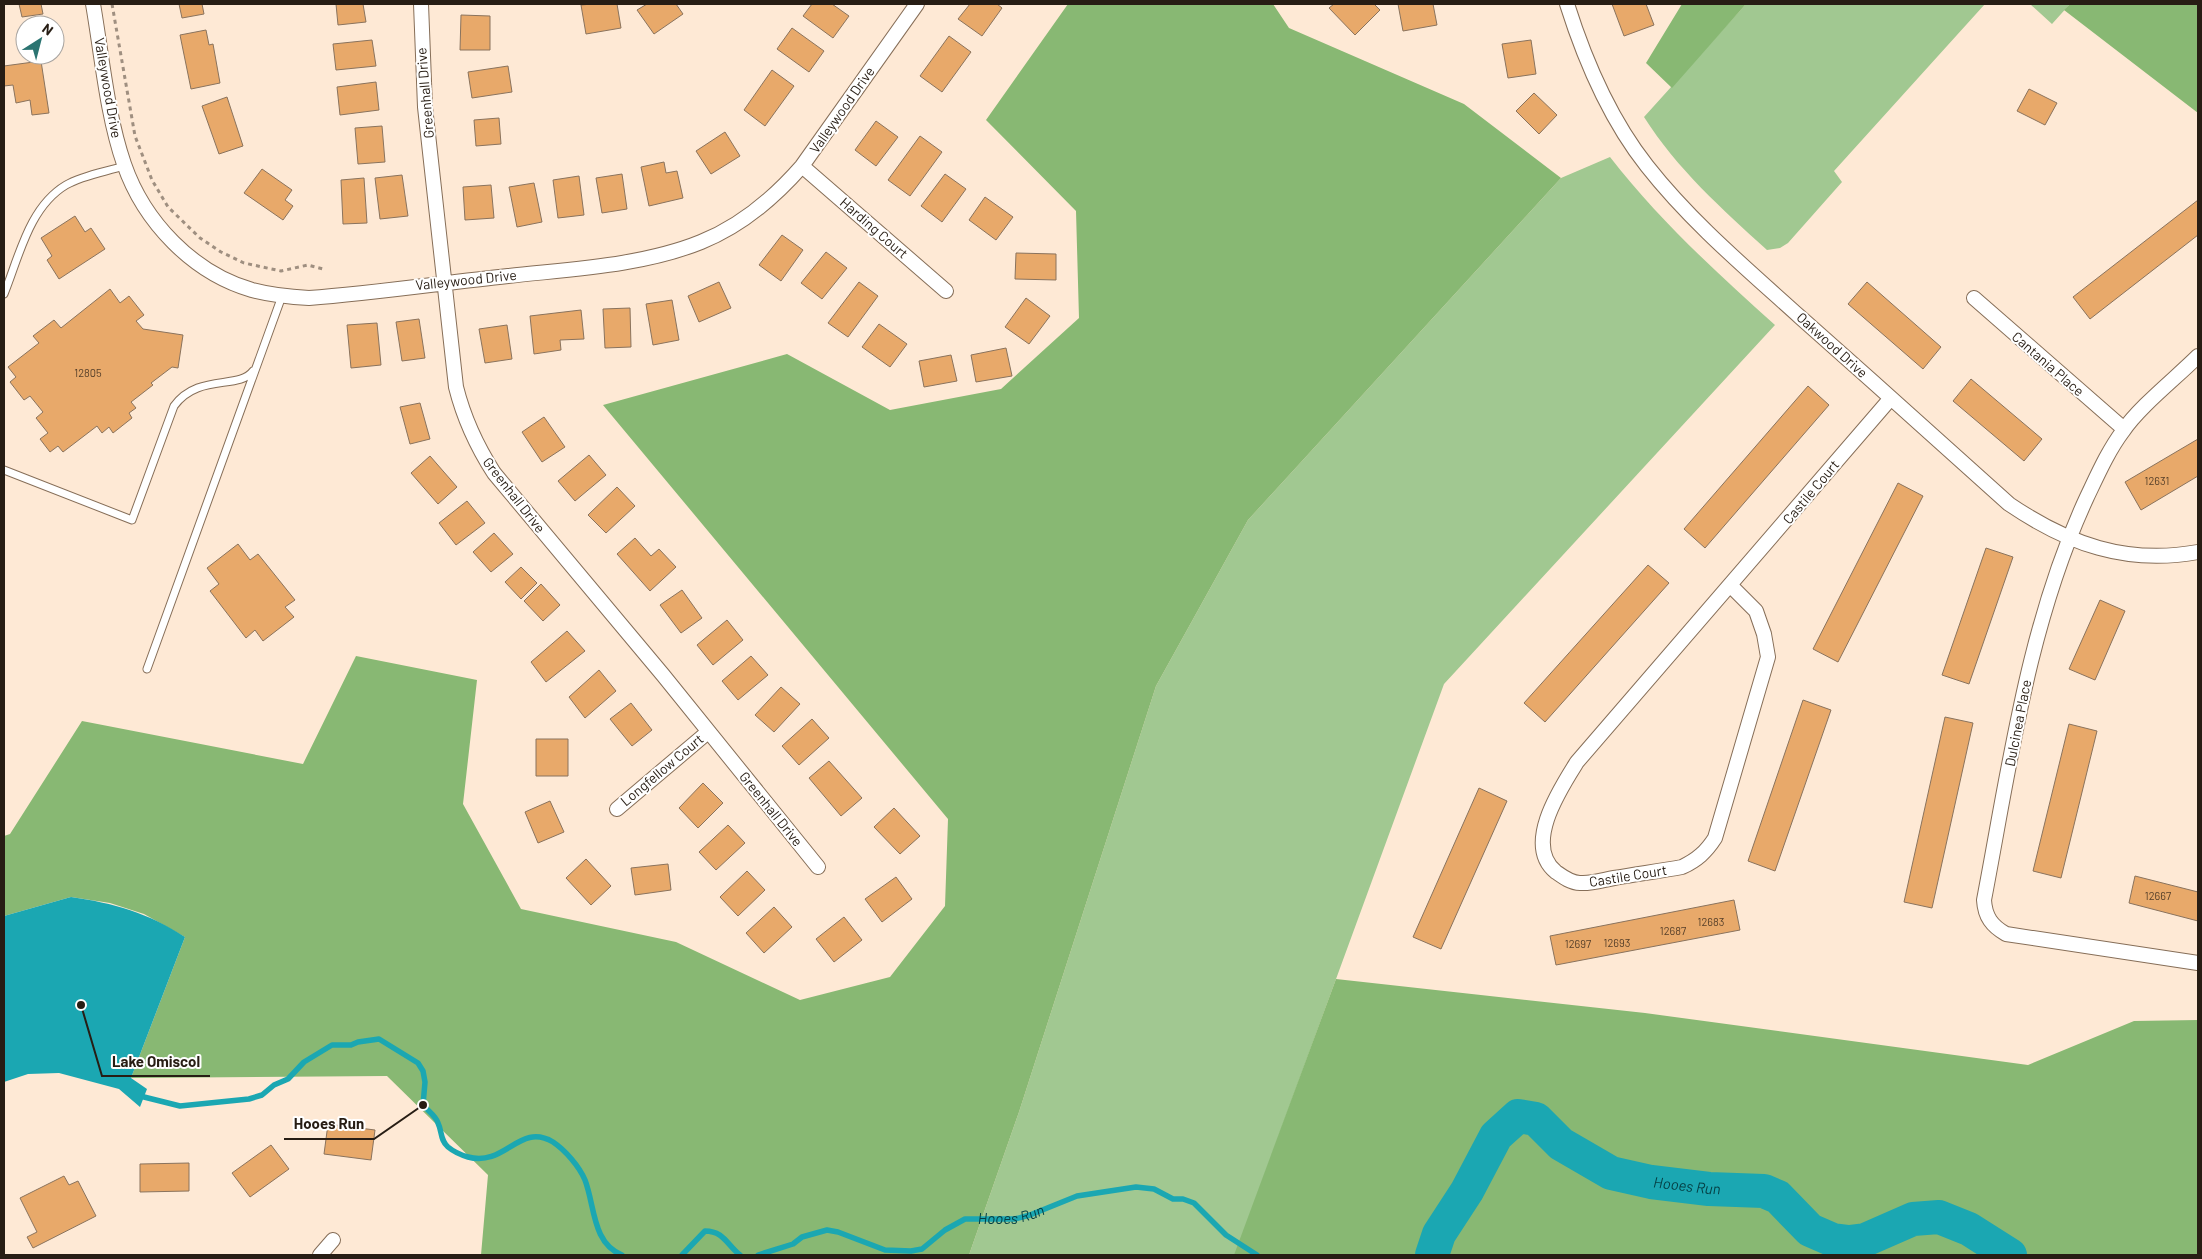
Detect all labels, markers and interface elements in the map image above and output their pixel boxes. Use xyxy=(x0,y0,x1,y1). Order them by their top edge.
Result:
north arrow xyxy=(15,15,65,65)
text: N xyxy=(39,19,57,39)
street label: Valleywood Drive xyxy=(91,36,126,139)
street label: Greenhall Drive xyxy=(412,47,437,139)
street label: Valleywood Drive xyxy=(805,63,878,156)
street label: Harding Court xyxy=(837,194,912,262)
street label: Valleywood Drive xyxy=(415,266,517,293)
street label: Oakwood Drive xyxy=(1793,308,1871,381)
street label: Cantania Place xyxy=(2009,328,2088,399)
house number: 12805 xyxy=(74,366,102,379)
street label: Greenhall Drive xyxy=(480,454,549,536)
street label: Castile Court xyxy=(1779,456,1842,527)
house number: 12631 xyxy=(2145,474,2169,487)
street label: Dulcinea Place xyxy=(2001,678,2034,768)
street label: Longfellow Court xyxy=(617,730,707,809)
street label: Greenhall Drive xyxy=(736,768,807,849)
street label: Castile Court xyxy=(1588,861,1668,890)
house number: 12667 xyxy=(2145,889,2171,902)
house number: 12683 xyxy=(1698,915,1724,928)
house number: 12687 xyxy=(1660,924,1686,937)
house number: 12693 xyxy=(1604,936,1630,949)
house number: 12697 xyxy=(1565,937,1591,950)
callout: Lake Omiscol xyxy=(102,1046,210,1076)
text: Lake Omiscol xyxy=(112,1052,200,1070)
callout: Hooes Run xyxy=(284,1109,374,1139)
text: Hooes Run xyxy=(294,1114,364,1132)
water label: Hooes Run xyxy=(1652,1172,1721,1197)
water label: Hooes Run xyxy=(978,1200,1047,1227)

